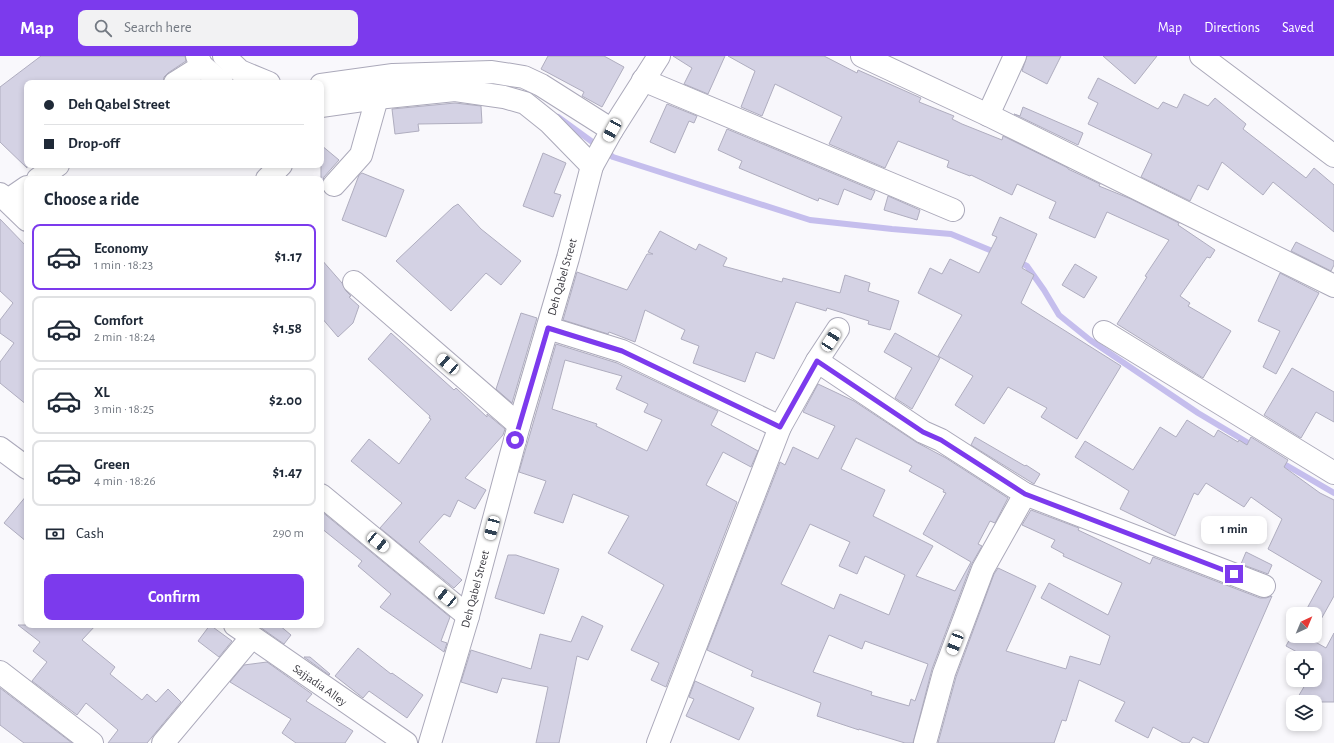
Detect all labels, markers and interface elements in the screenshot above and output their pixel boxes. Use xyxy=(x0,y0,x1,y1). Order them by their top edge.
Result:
search box xyxy=(78,10,358,46)
icon: search xyxy=(92,17,114,39)
text: Map xyxy=(20,19,54,38)
text: Search here xyxy=(124,20,192,35)
text: Map xyxy=(1158,21,1182,35)
text: Directions xyxy=(1204,21,1260,35)
text: Saved xyxy=(1282,21,1314,35)
text: Deh Qabel Street xyxy=(68,97,170,112)
car xyxy=(601,117,623,143)
text: Drop-off xyxy=(68,136,120,151)
text: Choose a ride xyxy=(44,191,139,209)
street label: Deh Qabel Street xyxy=(545,237,580,317)
icon: car xyxy=(46,239,82,275)
text: Economy xyxy=(94,241,148,256)
text: $1.17 xyxy=(275,249,302,264)
text: 1 min · 18:23 xyxy=(94,259,153,272)
icon: car xyxy=(46,311,82,347)
text: Comfort xyxy=(94,313,143,328)
text: $1.58 xyxy=(273,321,302,336)
car xyxy=(819,327,843,353)
text: 2 min · 18:24 xyxy=(94,331,155,344)
car xyxy=(435,352,461,376)
icon: car xyxy=(46,383,82,419)
text: XL xyxy=(94,385,110,400)
text: $2.00 xyxy=(269,393,302,408)
text: 3 min · 18:25 xyxy=(94,403,154,416)
route start xyxy=(506,431,524,449)
icon: car xyxy=(46,455,82,491)
text: Green xyxy=(94,457,130,472)
text: $1.47 xyxy=(272,465,302,480)
text: 4 min · 18:26 xyxy=(94,475,156,488)
car xyxy=(483,515,501,541)
callout: 1 min xyxy=(1201,516,1267,544)
icon: cash xyxy=(44,523,66,545)
text: 1 min xyxy=(1220,523,1248,536)
text: Cash xyxy=(76,526,104,541)
text: 290 m xyxy=(273,527,304,540)
car xyxy=(365,530,391,554)
street label: Deh Qabel Street xyxy=(459,549,492,629)
route end xyxy=(1225,565,1243,583)
button: Confirm xyxy=(44,574,304,620)
car xyxy=(433,585,459,609)
north arrow xyxy=(1286,607,1322,643)
map controls xyxy=(1286,607,1322,731)
car xyxy=(945,630,965,656)
button: locate xyxy=(1286,651,1322,687)
street label: Sajjadia Alley xyxy=(290,662,349,709)
button: layers xyxy=(1286,695,1322,731)

